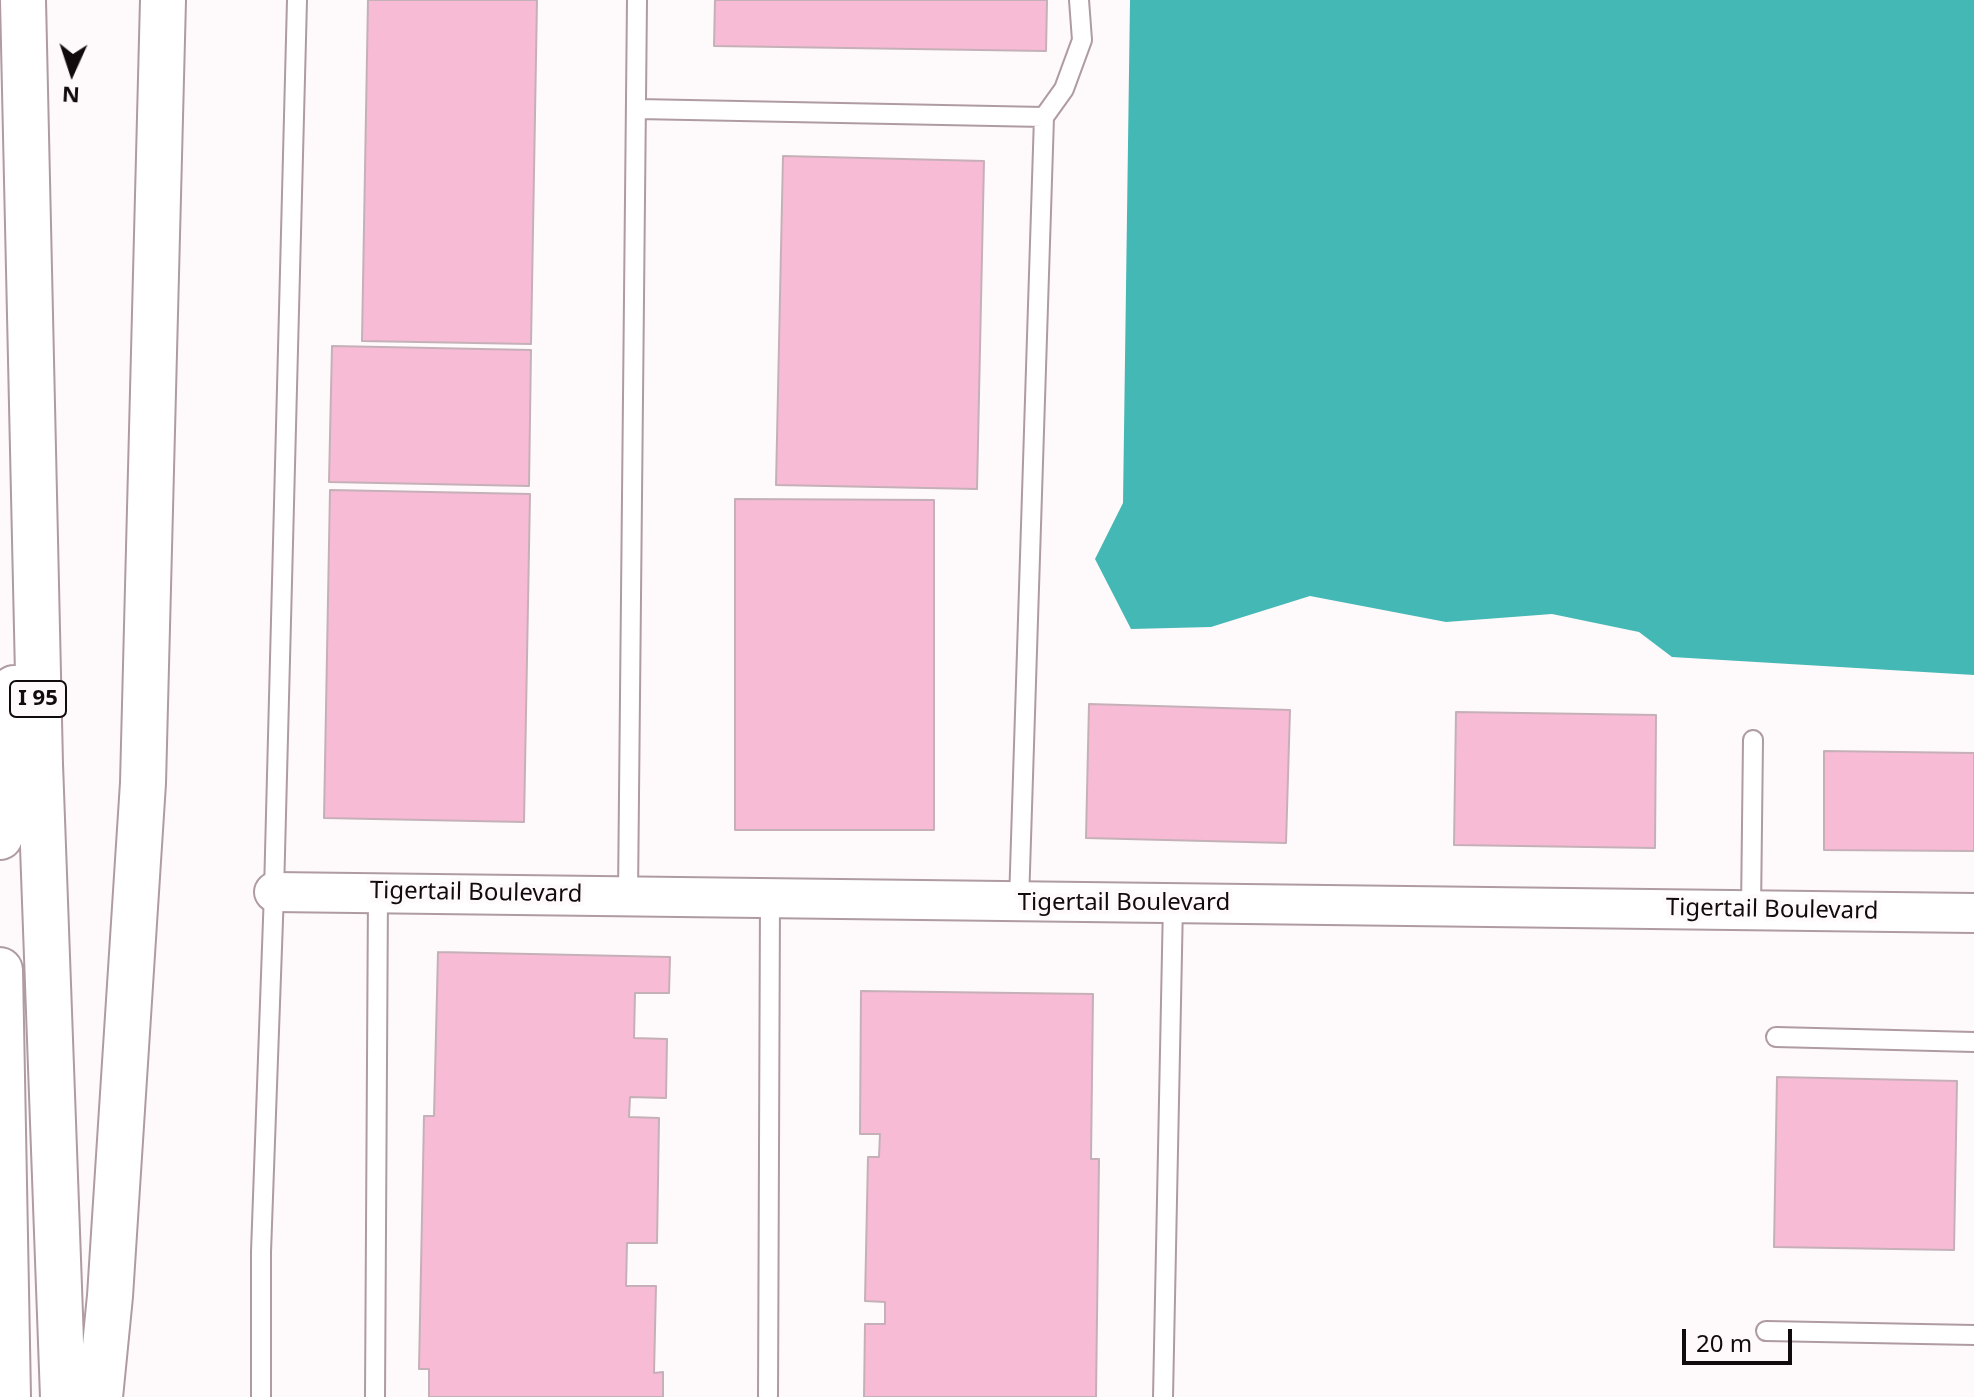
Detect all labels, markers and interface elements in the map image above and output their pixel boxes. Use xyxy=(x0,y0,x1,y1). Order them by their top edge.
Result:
north arrow xyxy=(32,32,112,112)
text: N xyxy=(61,81,80,111)
road number: I 95 xyxy=(10,681,66,717)
street label: Tigertail Boulevard xyxy=(369,877,583,909)
street label: Tigertail Boulevard xyxy=(1018,889,1230,917)
street label: Tigertail Boulevard xyxy=(1665,894,1879,926)
scale bar xyxy=(1686,1313,1796,1363)
text: 20 m xyxy=(1696,1326,1752,1359)

